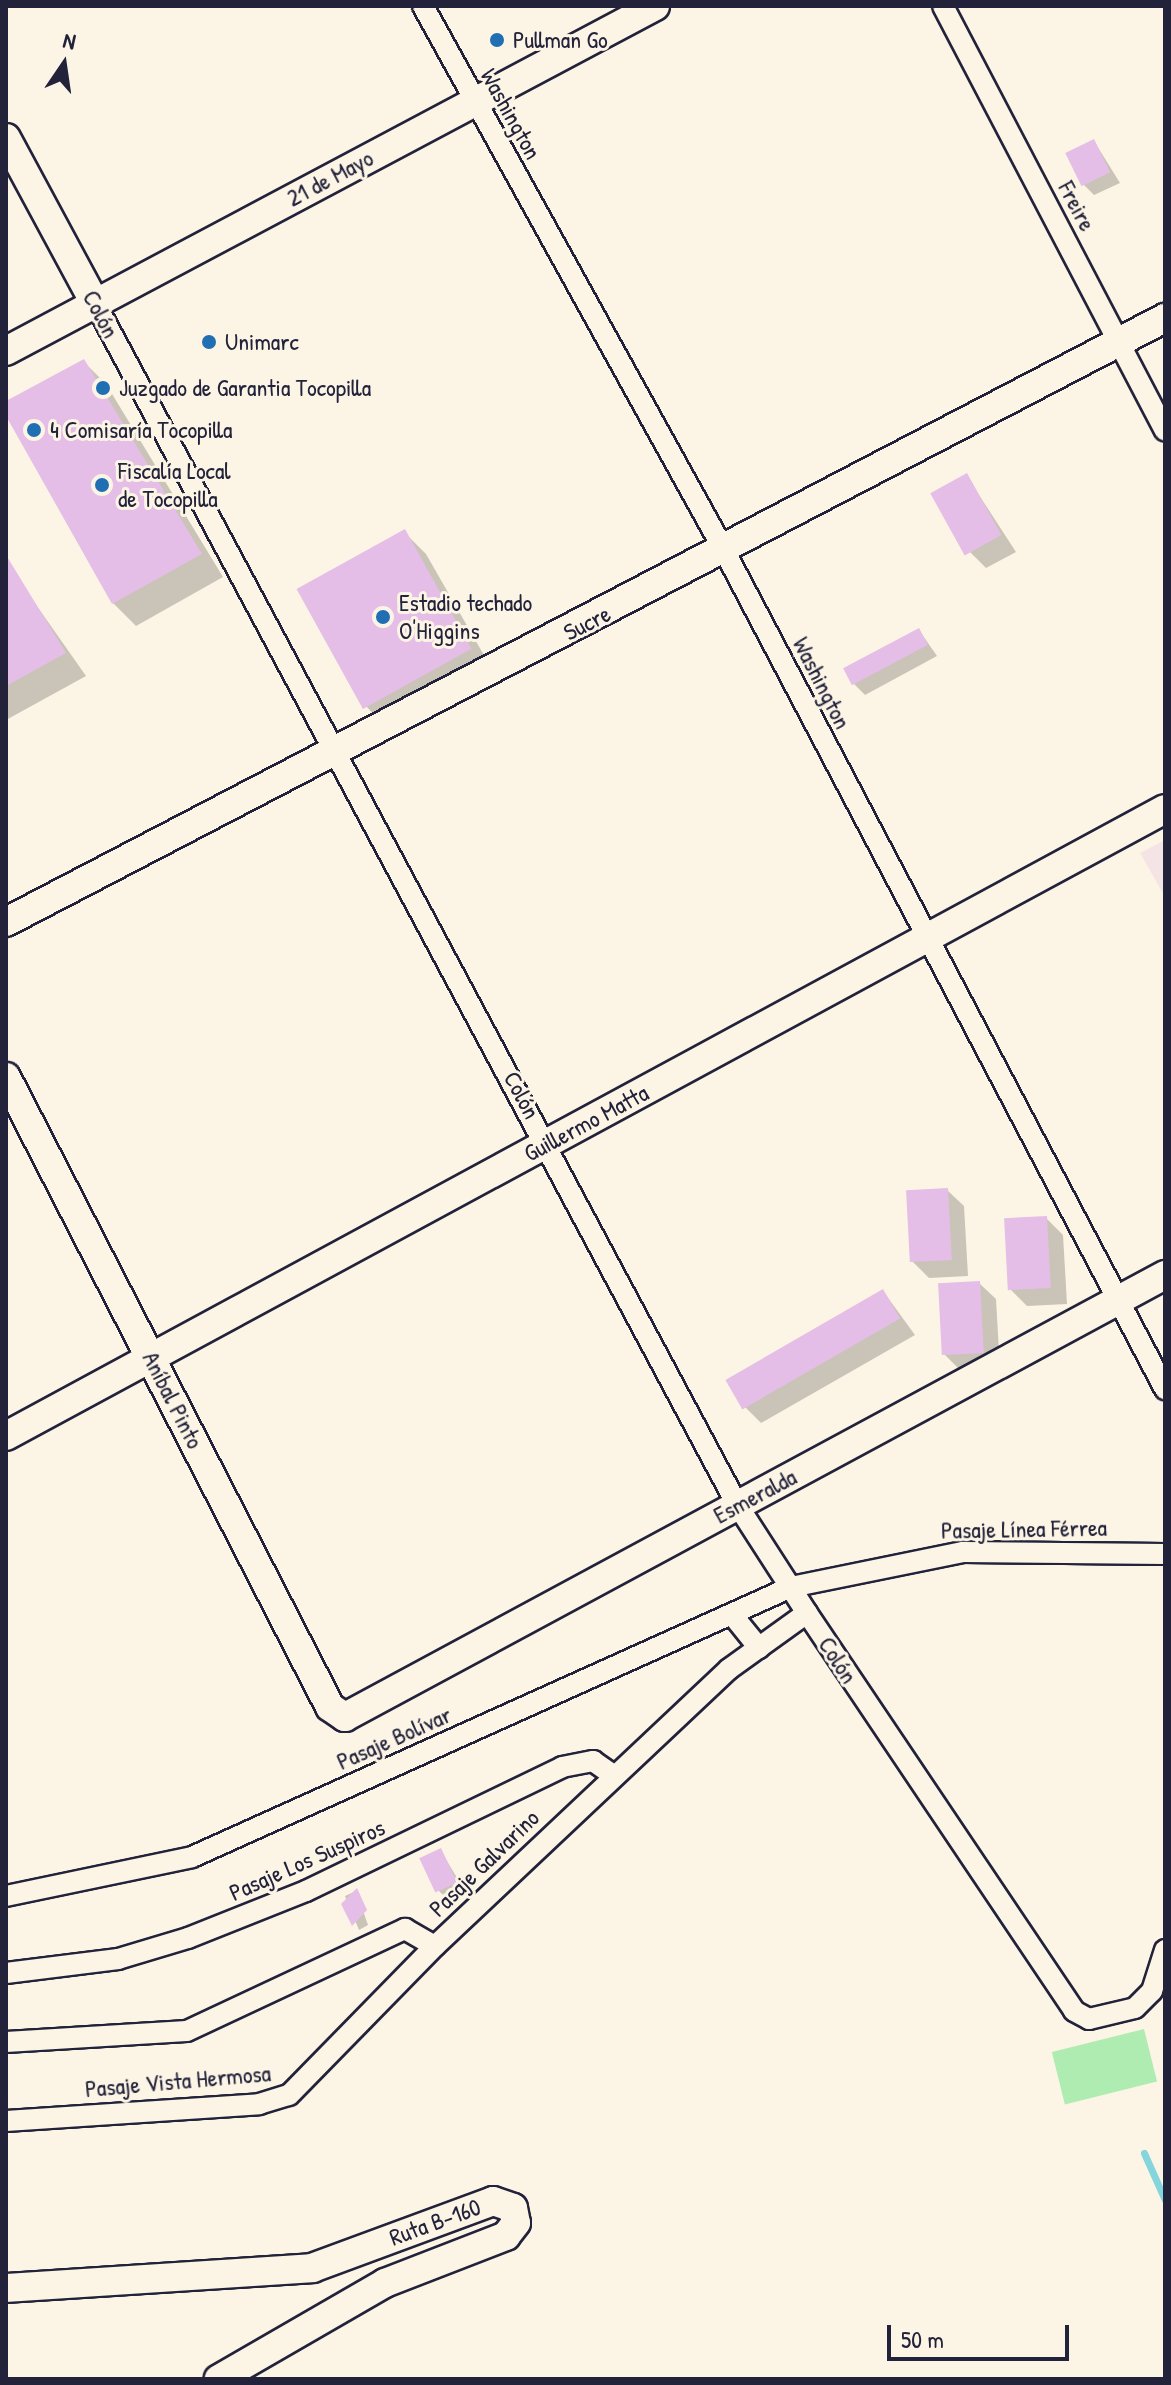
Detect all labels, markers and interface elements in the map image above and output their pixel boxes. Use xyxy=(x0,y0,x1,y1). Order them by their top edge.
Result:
north arrow xyxy=(24,24,104,104)
text: N xyxy=(60,25,78,57)
place label: Pullman Go xyxy=(513,26,608,54)
marker: Pullman Go xyxy=(488,31,506,49)
street label: Washington xyxy=(474,64,548,164)
street label: 21 de Mayo xyxy=(282,143,378,213)
street label: Freire xyxy=(1052,176,1102,236)
street label: Colón xyxy=(77,285,125,343)
place label: Unimarc xyxy=(225,328,299,356)
marker: Unimarc xyxy=(200,333,218,351)
place label: Juzgado de Garantia Tocopilla xyxy=(119,374,371,402)
marker: Juzgado de Garantia Tocopilla xyxy=(94,379,112,397)
place label: 4 Comisaría Tocopilla xyxy=(50,416,233,444)
marker: 4 Comisaría Tocopilla xyxy=(25,421,43,439)
place label: Fiscalía Local de Tocopilla xyxy=(118,457,231,513)
marker: Fiscalía Local de Tocopilla xyxy=(93,476,111,494)
place label: Estadio techado O'Higgins xyxy=(399,589,532,645)
street label: Sucre xyxy=(559,599,615,647)
marker: Estadio techado O'Higgins xyxy=(374,608,392,626)
street label: Washington xyxy=(787,632,857,734)
street label: Colón xyxy=(498,1066,546,1124)
street label: Guillermo Matta xyxy=(519,1078,653,1168)
street label: Aníbal Pinto xyxy=(136,1347,210,1453)
street label: Esmeralda xyxy=(709,1462,801,1530)
street label: Pasaje Línea Férrea xyxy=(941,1513,1107,1545)
street label: Colón xyxy=(812,1631,864,1689)
street label: Pasaje Bolívar xyxy=(332,1700,456,1776)
street label: Pasaje Galvarino xyxy=(423,1803,545,1923)
street label: Pasaje Los Suspiros xyxy=(225,1813,389,1907)
street label: Pasaje Vista Hermosa xyxy=(84,2059,272,2103)
street label: Ruta B-160 xyxy=(386,2192,484,2252)
scale bar xyxy=(891,2309,1073,2359)
text: 50 m xyxy=(901,2323,944,2355)

